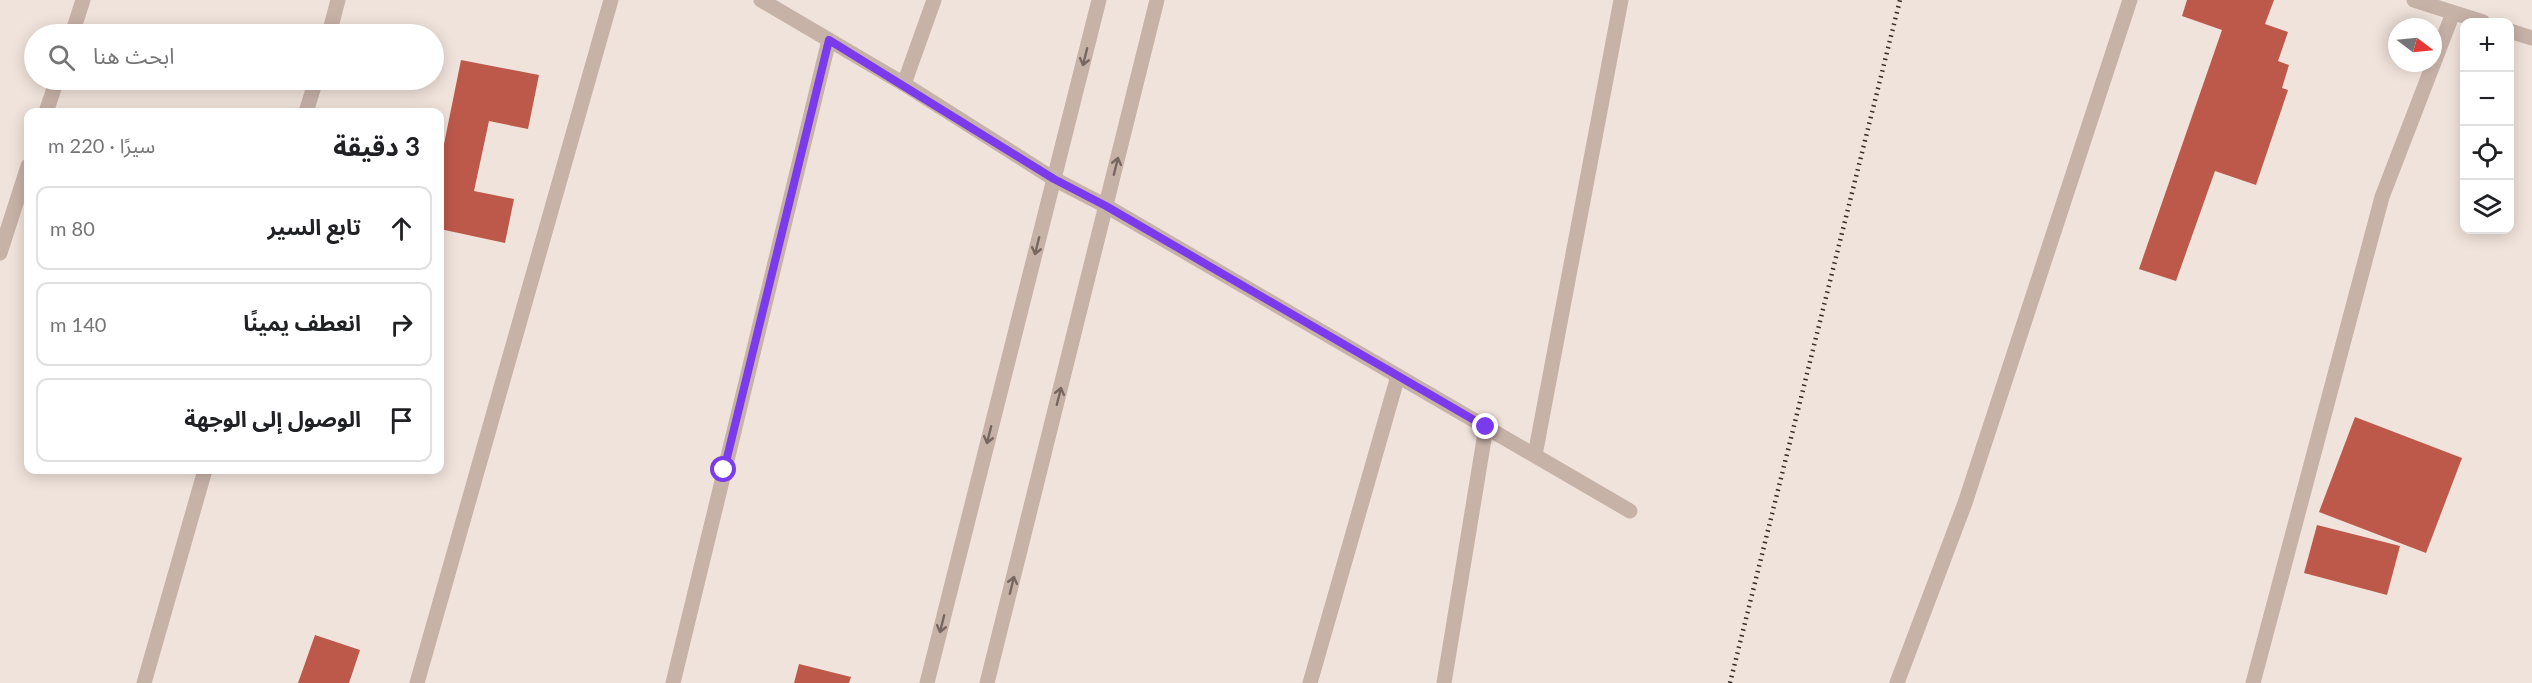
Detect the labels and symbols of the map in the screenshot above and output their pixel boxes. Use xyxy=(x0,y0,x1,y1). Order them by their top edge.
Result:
north arrow xyxy=(2388,18,2442,72)
one-way arrow xyxy=(1078,47,1090,66)
one-way arrow xyxy=(1111,157,1122,176)
one-way arrow xyxy=(1031,236,1042,255)
one-way arrow xyxy=(1053,387,1065,406)
route end xyxy=(1472,413,1498,439)
one-way arrow xyxy=(983,425,995,444)
route start xyxy=(710,456,736,482)
one-way arrow xyxy=(1006,576,1018,595)
one-way arrow xyxy=(935,614,947,633)

